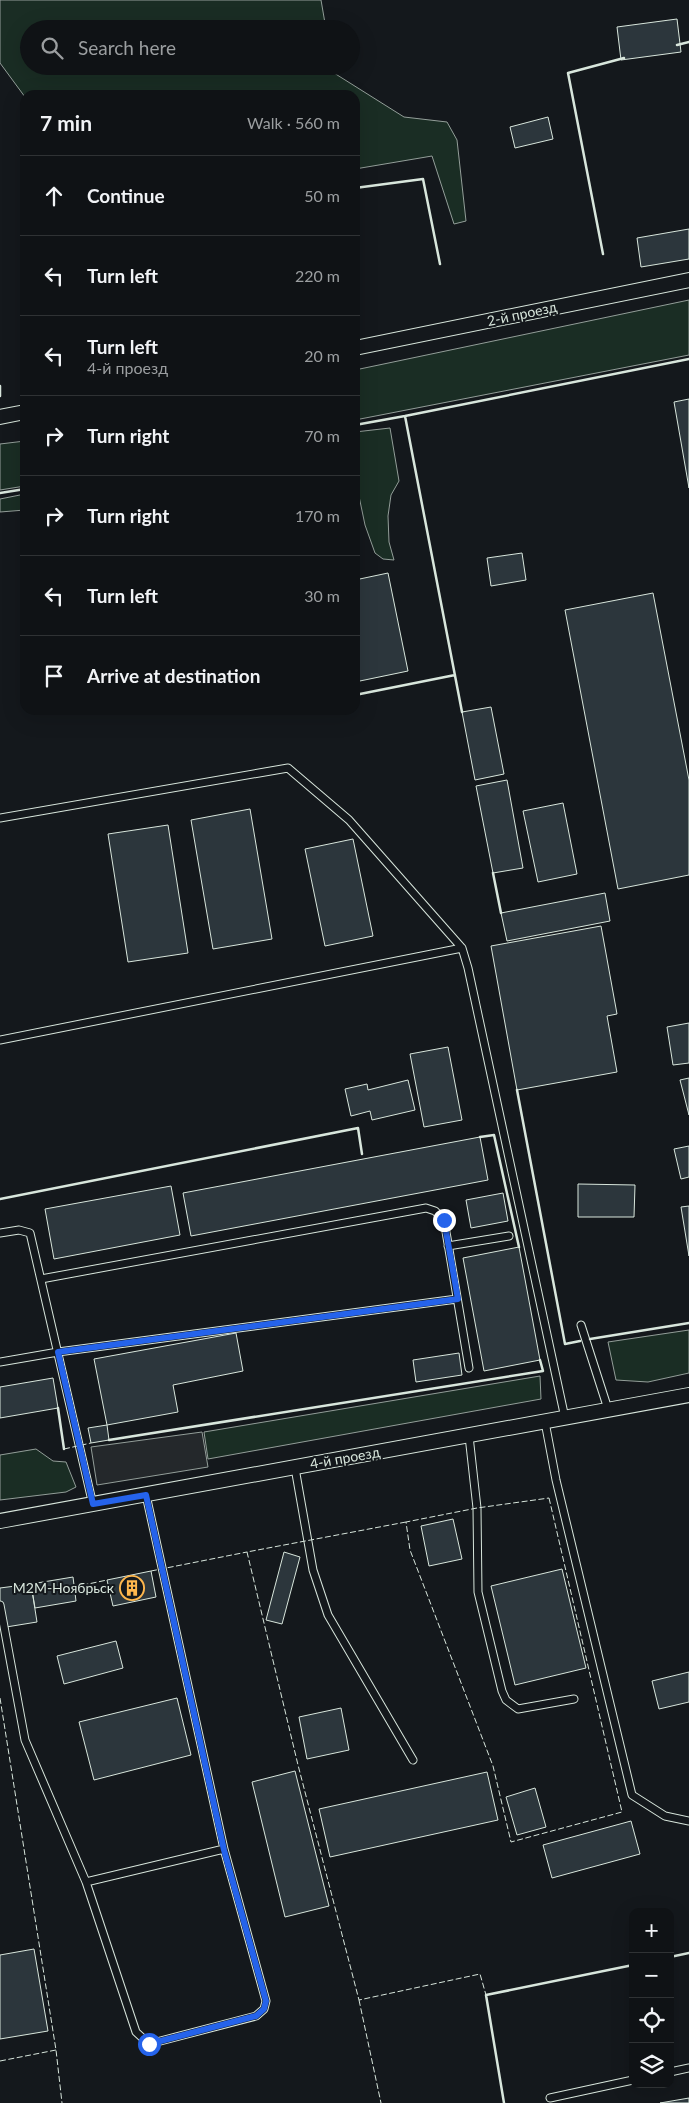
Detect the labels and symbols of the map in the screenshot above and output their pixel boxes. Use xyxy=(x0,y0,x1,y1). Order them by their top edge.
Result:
street label: 2-й проезд xyxy=(485,298,559,329)
route end xyxy=(433,1209,456,1232)
street label: 4-й проезд xyxy=(309,1443,382,1472)
building icon: М2М-Ноябрьск xyxy=(119,1575,145,1601)
place label: М2М-Ноябрьск xyxy=(13,1579,115,1596)
route start xyxy=(138,2033,161,2056)

